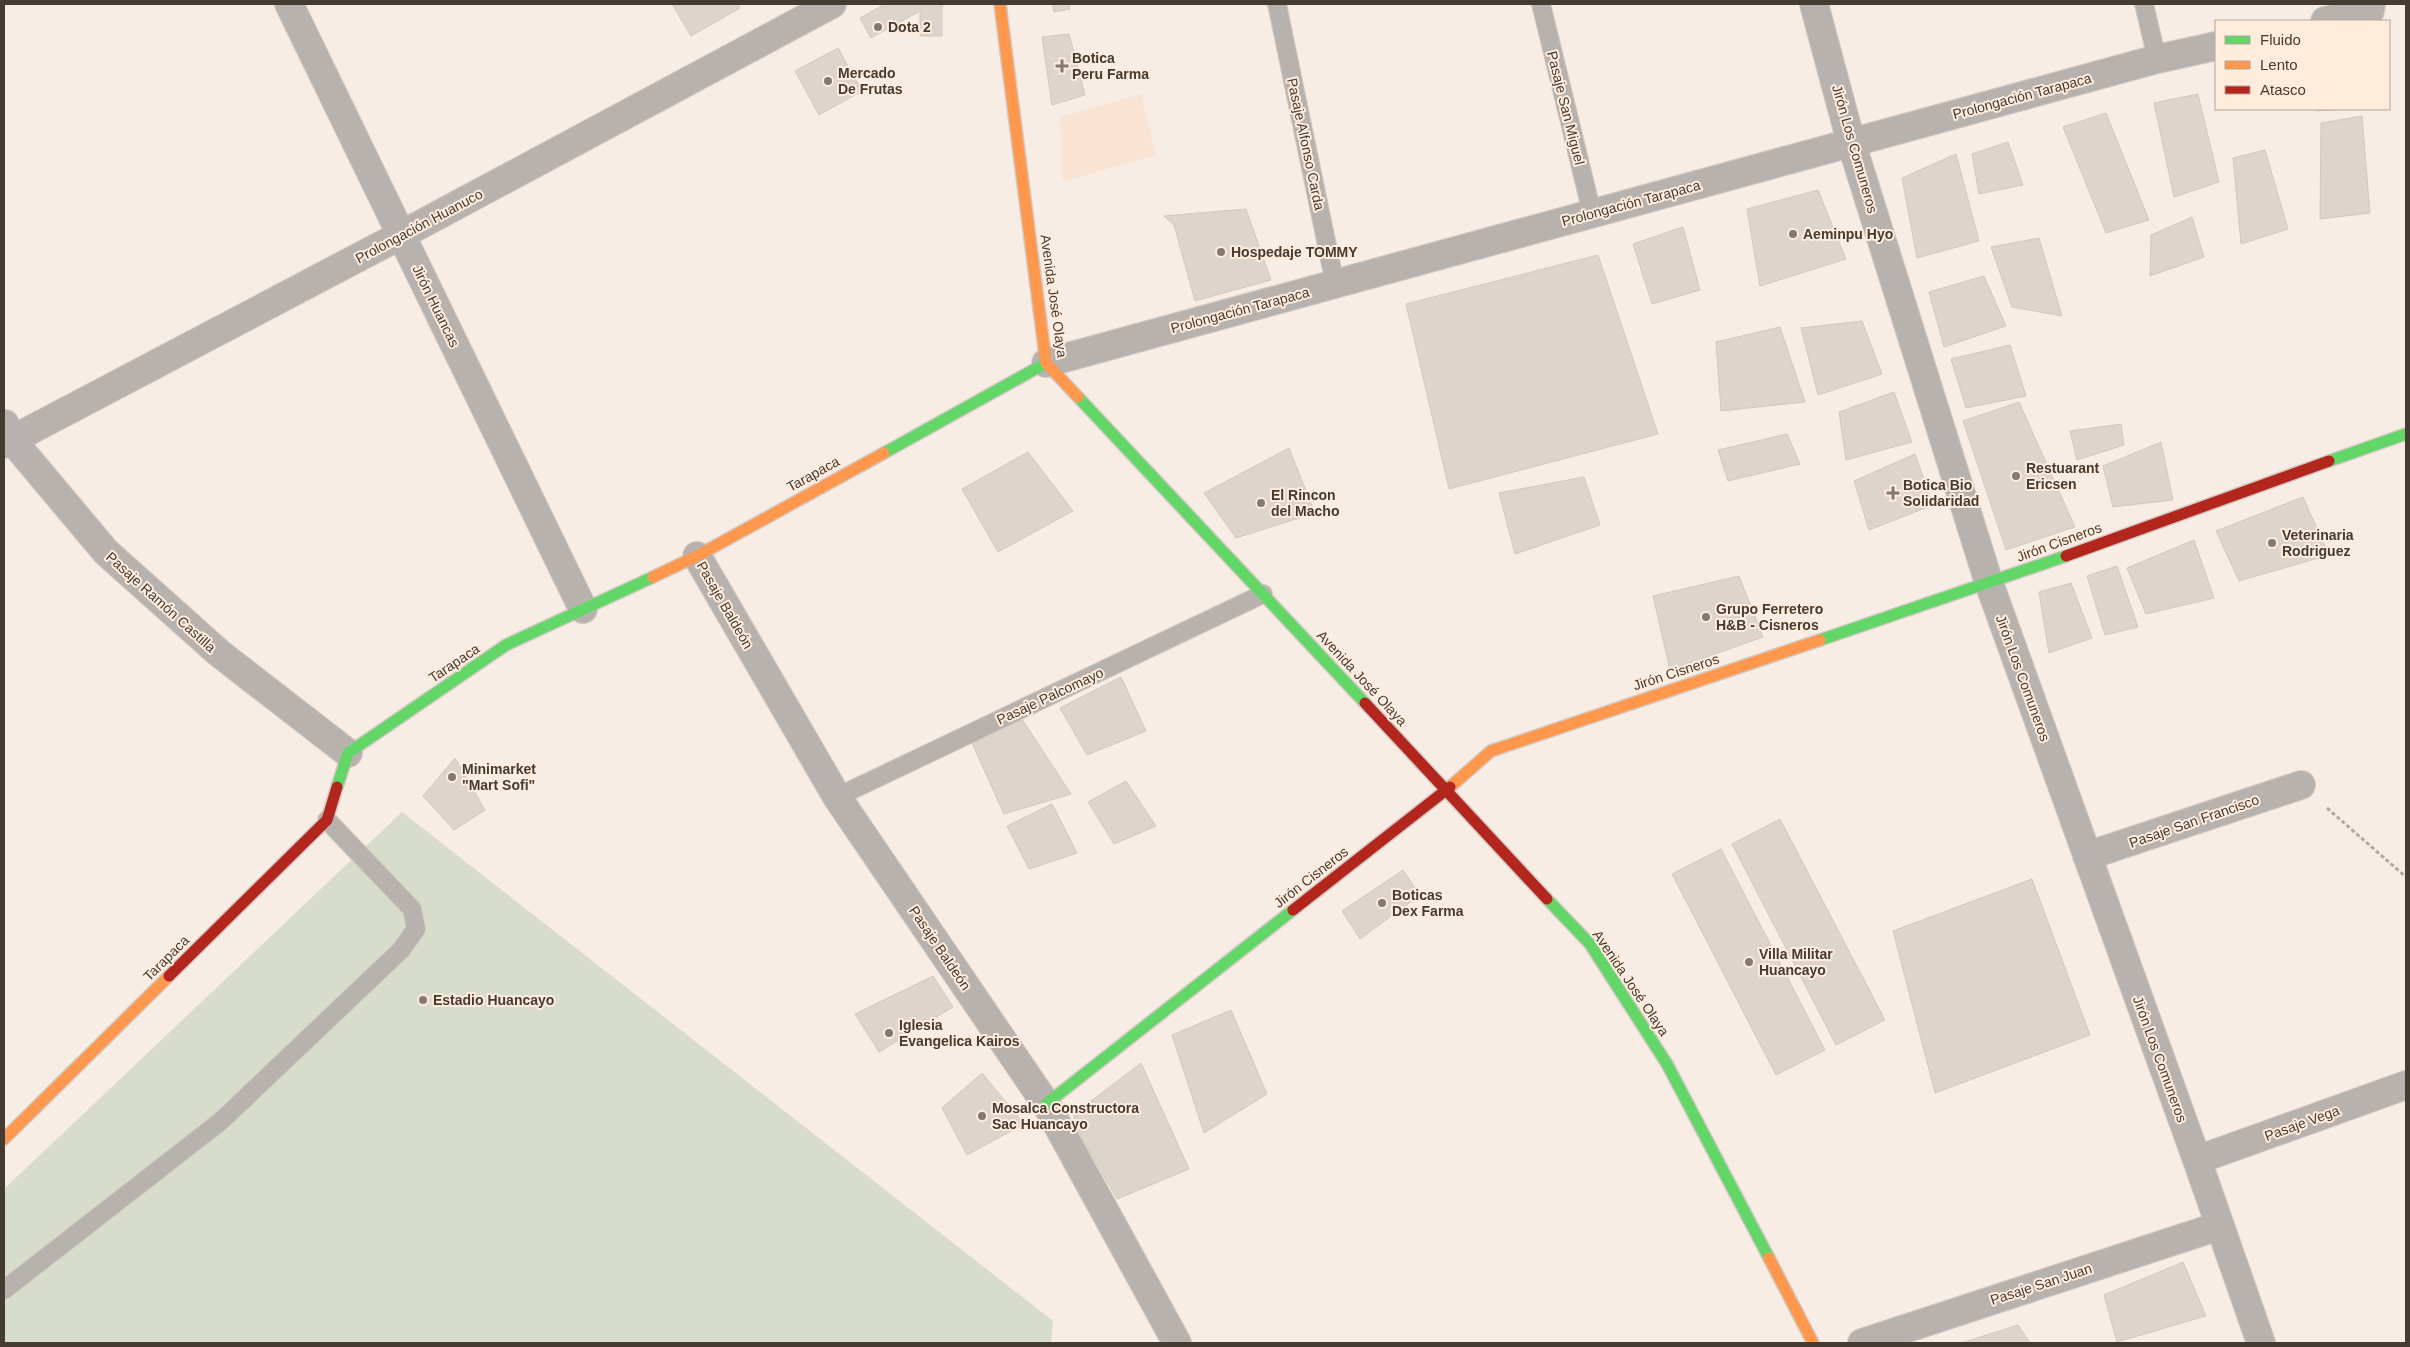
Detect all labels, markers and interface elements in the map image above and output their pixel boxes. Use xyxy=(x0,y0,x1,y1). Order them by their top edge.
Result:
place label: Dota 2 xyxy=(888,19,931,35)
legend xyxy=(2215,20,2390,110)
marker: Dota 2 xyxy=(872,21,884,33)
text: Fluido xyxy=(2260,31,2301,48)
street label: Pasaje San Miguel xyxy=(1544,49,1588,167)
place label: Botica Peru Farma xyxy=(1072,50,1149,82)
text: Lento xyxy=(2260,56,2298,73)
marker: Botica Peru Farma xyxy=(1056,60,1068,72)
place label: Mercado De Frutas xyxy=(838,65,903,97)
street label: Prolongación Tarapaca xyxy=(1951,70,2093,122)
marker: Mercado De Frutas xyxy=(822,75,834,87)
street label: Pasaje Alfonso Carda xyxy=(1284,76,1328,212)
text: Atasco xyxy=(2260,81,2306,98)
street label: Jirón Los Comuneros xyxy=(1829,83,1881,215)
street label: Prolongación Tarapaca xyxy=(1560,177,1702,229)
street label: Prolongación Huanuco xyxy=(353,186,485,266)
place label: Aeminpu Hyo xyxy=(1803,226,1893,242)
marker: Aeminpu Hyo xyxy=(1787,228,1799,240)
street label: Avenida José Olaya xyxy=(1037,233,1071,359)
place label: Hospedaje TOMMY xyxy=(1231,244,1358,260)
marker: Hospedaje TOMMY xyxy=(1215,246,1227,258)
street label: Jirón Huancas xyxy=(409,262,463,350)
street label: Prolongación Tarapaca xyxy=(1169,284,1311,336)
street label: Tarapaca xyxy=(784,453,842,495)
place label: Restuarant Ericsen xyxy=(2026,460,2099,492)
marker: Restuarant Ericsen xyxy=(2010,470,2022,482)
place label: Botica Bio Solidaridad xyxy=(1903,477,1979,509)
place label: El Rincon del Macho xyxy=(1271,487,1339,519)
marker: Botica Bio Solidaridad xyxy=(1887,487,1899,499)
marker: El Rincon del Macho xyxy=(1255,497,1267,509)
street label: Jirón Cisneros xyxy=(2014,519,2104,565)
place label: Veterinaria Rodriguez xyxy=(2282,527,2354,559)
marker: Veterinaria Rodriguez xyxy=(2266,537,2278,549)
street label: Pasaje Ramón Castilla xyxy=(103,549,219,655)
street label: Pasaje Baldeón xyxy=(694,559,756,651)
place label: Grupo Ferretero H&B - Cisneros xyxy=(1716,601,1823,633)
marker: Grupo Ferretero H&B - Cisneros xyxy=(1700,611,1712,623)
street label: Jirón Los Comuneros xyxy=(1993,613,2053,743)
street label: Avenida José Olaya xyxy=(1314,627,1410,729)
street label: Tarapaca xyxy=(426,640,483,686)
street label: Jirón Cisneros xyxy=(1631,651,1721,693)
street label: Pasaje Palcomayo xyxy=(994,664,1106,728)
place label: Minimarket "Mart Sofi" xyxy=(462,761,536,793)
marker: Minimarket "Mart Sofi" xyxy=(446,771,458,783)
street label: Pasaje San Francisco xyxy=(2127,791,2261,851)
street label: Jirón Cisneros xyxy=(1271,843,1351,911)
place label: Boticas Dex Farma xyxy=(1392,887,1464,919)
marker: Boticas Dex Farma xyxy=(1376,897,1388,909)
street label: Pasaje Baldeón xyxy=(906,903,974,993)
street label: Avenida José Olaya xyxy=(1590,927,1672,1039)
street label: Tarapaca xyxy=(140,932,192,984)
place label: Villa Militar Huancayo xyxy=(1759,946,1833,978)
marker: Villa Militar Huancayo xyxy=(1743,956,1755,968)
place label: Estadio Huancayo xyxy=(433,992,554,1008)
marker: Estadio Huancayo xyxy=(417,994,429,1006)
street label: Jirón Los Comuneros xyxy=(2130,994,2190,1124)
place label: Iglesia Evangelica Kairos xyxy=(899,1017,1020,1049)
marker: Iglesia Evangelica Kairos xyxy=(883,1027,895,1039)
place label: Mosalca Constructora Sac Huancayo xyxy=(992,1100,1139,1132)
street label: Pasaje Vega xyxy=(2262,1102,2342,1144)
marker: Mosalca Constructora Sac Huancayo xyxy=(976,1110,988,1122)
street label: Pasaje San Juan xyxy=(1988,1260,2094,1308)

